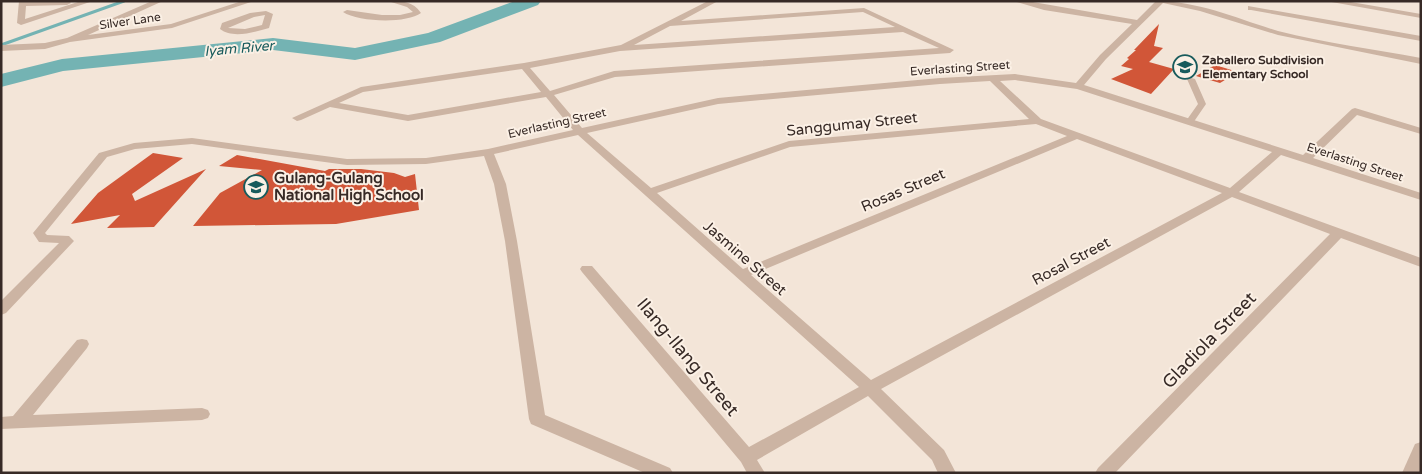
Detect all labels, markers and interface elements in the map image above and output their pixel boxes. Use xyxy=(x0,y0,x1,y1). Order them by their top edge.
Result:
street label: Silver Lane xyxy=(98,10,162,32)
water label: Iyam River xyxy=(204,37,276,60)
place label: Zaballero Subdivision Elementary School xyxy=(1202,53,1324,82)
school or university icon: Zaballero Subdivision Elementary School xyxy=(1172,54,1198,80)
street label: Everlasting Street xyxy=(909,57,1011,78)
street label: Everlasting Street xyxy=(506,105,608,141)
street label: Sanggumay Street xyxy=(786,108,919,140)
street label: Everlasting Street xyxy=(1305,140,1405,184)
street label: Rosas Street xyxy=(858,164,948,216)
place label: Gulang-Gulang National High School xyxy=(274,169,424,205)
school or university icon: Gulang-Gulang National High School xyxy=(243,174,269,200)
street label: Jasmine Street xyxy=(700,217,791,299)
street label: Rosal Street xyxy=(1029,233,1113,289)
street label: Gladiola Street xyxy=(1157,287,1261,393)
street label: Ilang-Ilang Street xyxy=(632,294,744,421)

